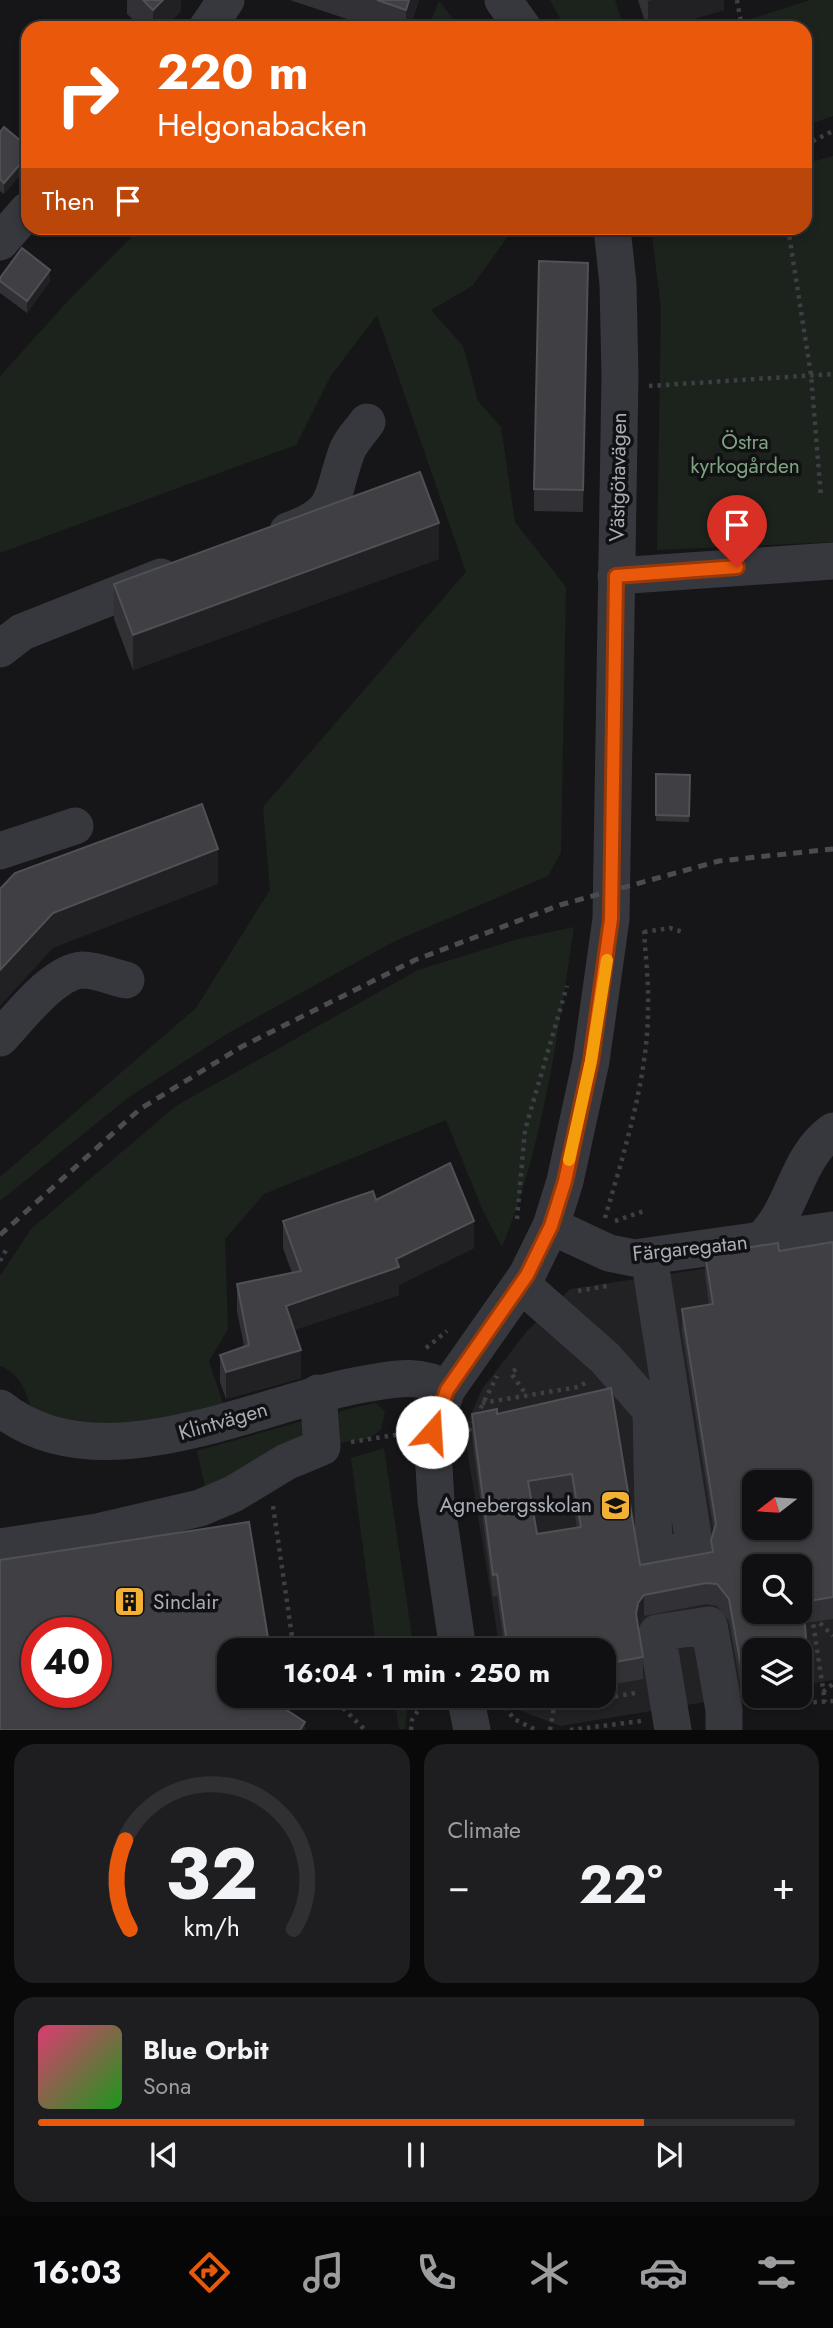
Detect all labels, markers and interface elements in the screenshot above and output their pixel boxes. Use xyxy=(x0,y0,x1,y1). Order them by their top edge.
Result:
text: 220 m xyxy=(157,37,309,107)
icon: right xyxy=(42,49,133,140)
text: Helgonabacken xyxy=(157,102,367,148)
text: Then xyxy=(42,182,95,220)
icon: arrive xyxy=(109,182,147,220)
street label: Västgötavägen xyxy=(602,412,634,542)
park label: Östra kyrkogården xyxy=(690,427,800,481)
pin xyxy=(707,495,767,567)
icon: arrive xyxy=(718,506,756,544)
street label: Färgaregatan xyxy=(631,1227,749,1269)
street label: Klintvägen xyxy=(175,1394,271,1448)
position arrow xyxy=(395,1395,469,1469)
north arrow xyxy=(742,1470,812,1540)
map controls xyxy=(742,1470,812,1708)
school or university icon: Agnebergsskolan xyxy=(598,1488,632,1522)
place label: Agnebergsskolan xyxy=(439,1490,592,1520)
button: search xyxy=(742,1554,812,1624)
building icon: Sinclair xyxy=(113,1585,147,1619)
place label: Sinclair xyxy=(153,1587,219,1617)
speed limit sign: 40 xyxy=(21,1617,112,1708)
button: layers xyxy=(742,1638,812,1708)
text: 16:04 · 1 min · 250 m xyxy=(283,1654,550,1692)
text: Climate xyxy=(448,1813,521,1847)
text: 32 xyxy=(165,1822,258,1927)
text: 22° xyxy=(579,1847,663,1923)
text: − xyxy=(448,1858,470,1913)
text: + xyxy=(772,1858,795,1913)
text: km/h xyxy=(183,1909,240,1945)
text: Blue Orbit xyxy=(143,2031,268,2069)
text: Sona xyxy=(143,2069,191,2103)
icon: previous xyxy=(145,2136,183,2174)
icon: pause xyxy=(397,2136,435,2174)
icon: next xyxy=(650,2136,688,2174)
icon: directions xyxy=(185,2248,234,2297)
icon: music xyxy=(299,2248,348,2297)
icon: phone xyxy=(412,2248,461,2297)
icon: climate xyxy=(525,2248,574,2297)
icon: car xyxy=(639,2248,688,2297)
icon: filters xyxy=(752,2248,801,2297)
text: 16:03 xyxy=(32,2249,121,2295)

